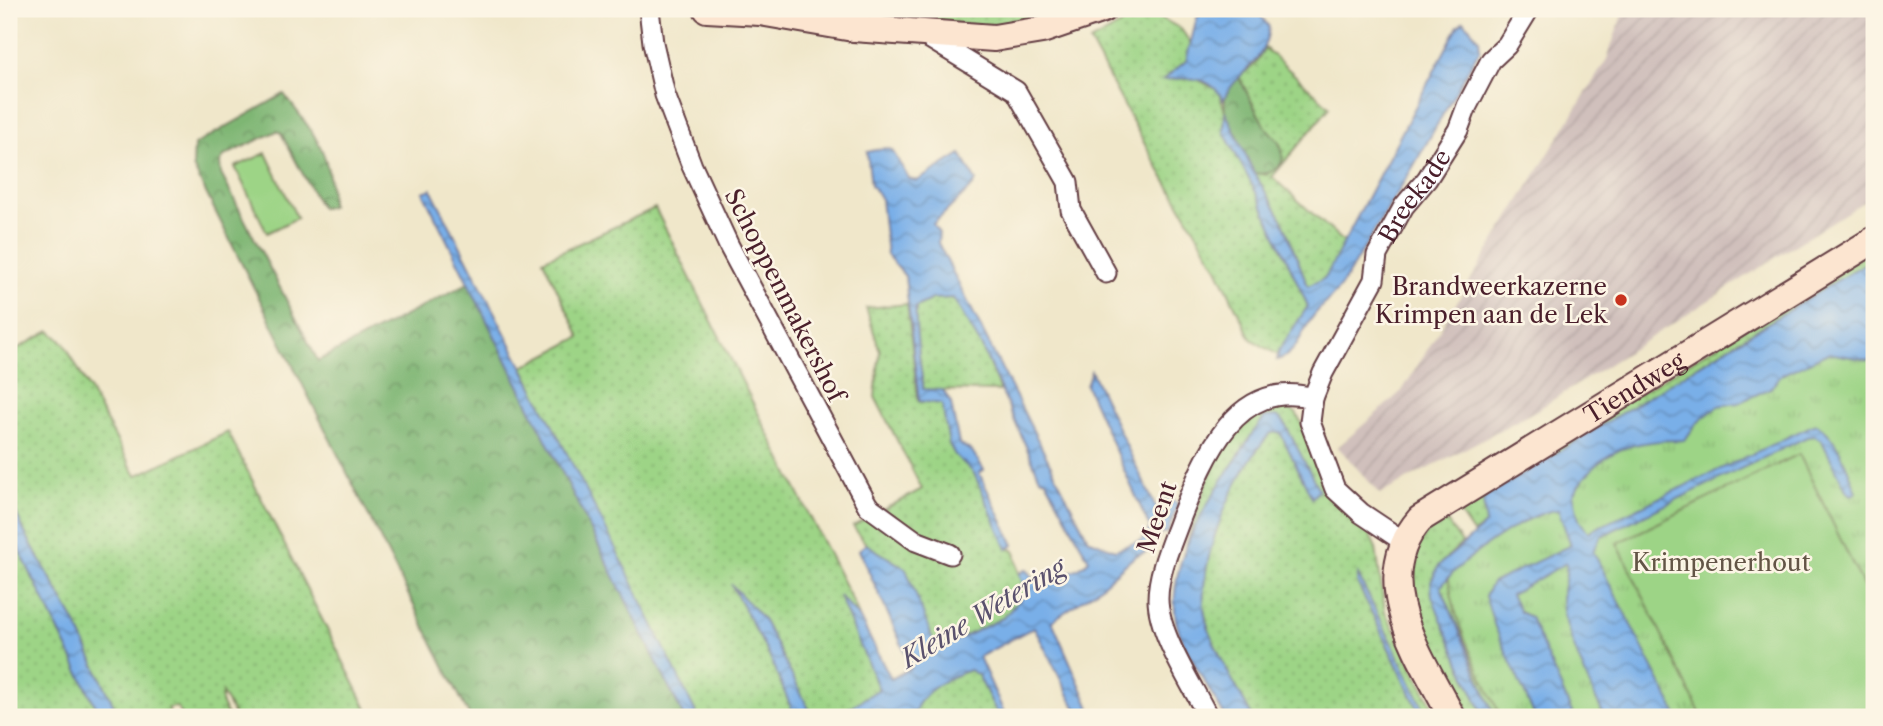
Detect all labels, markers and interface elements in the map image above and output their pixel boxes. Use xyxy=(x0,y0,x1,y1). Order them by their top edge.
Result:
street label: Breekade xyxy=(1372,144,1457,248)
street label: Schoppenmakershof xyxy=(719,184,852,408)
place label: Brandweerkazerne Krimpen aan de Lek xyxy=(1375,272,1608,329)
marker: Brandweerkazerne Krimpen aan de Lek xyxy=(1613,292,1629,308)
street label: Tiendweg xyxy=(1578,345,1690,429)
street label: Meent xyxy=(1131,477,1183,557)
park label: Krimpenerhout xyxy=(1632,548,1811,577)
water label: Kleine Wetering xyxy=(893,550,1074,676)

